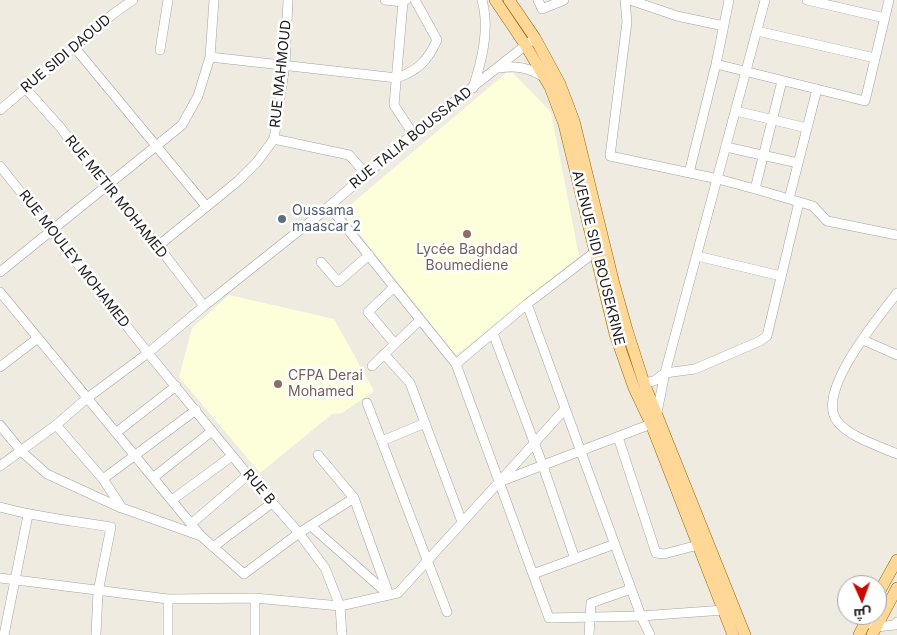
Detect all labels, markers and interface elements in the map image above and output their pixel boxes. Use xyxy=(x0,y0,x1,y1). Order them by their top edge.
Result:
street label: RUE SIDI DAOUD xyxy=(18,11,114,97)
street label: RUE MAHMOUD xyxy=(267,19,295,129)
street label: RUE TALIA BOUSSAAD xyxy=(346,84,476,192)
street label: RUE METIR MOHAMED xyxy=(61,132,171,262)
street label: AVENUE SIDI BOUSEKRINE xyxy=(568,169,628,347)
street label: RUE MOULEY MOHAMED xyxy=(15,187,133,331)
place label: Oussama maascar 2 xyxy=(292,203,361,236)
marker: Oussama maascar 2 xyxy=(276,213,288,225)
marker: Lycée Baghdad Boumediene xyxy=(461,228,473,240)
place label: Lycée Baghdad Boumediene xyxy=(416,242,518,274)
place label: CFPA Derai Mohamed xyxy=(288,368,363,401)
marker: CFPA Derai Mohamed xyxy=(272,378,284,390)
street label: RUE B xyxy=(239,466,279,508)
north arrow xyxy=(837,575,887,625)
text: ش xyxy=(853,606,872,623)

